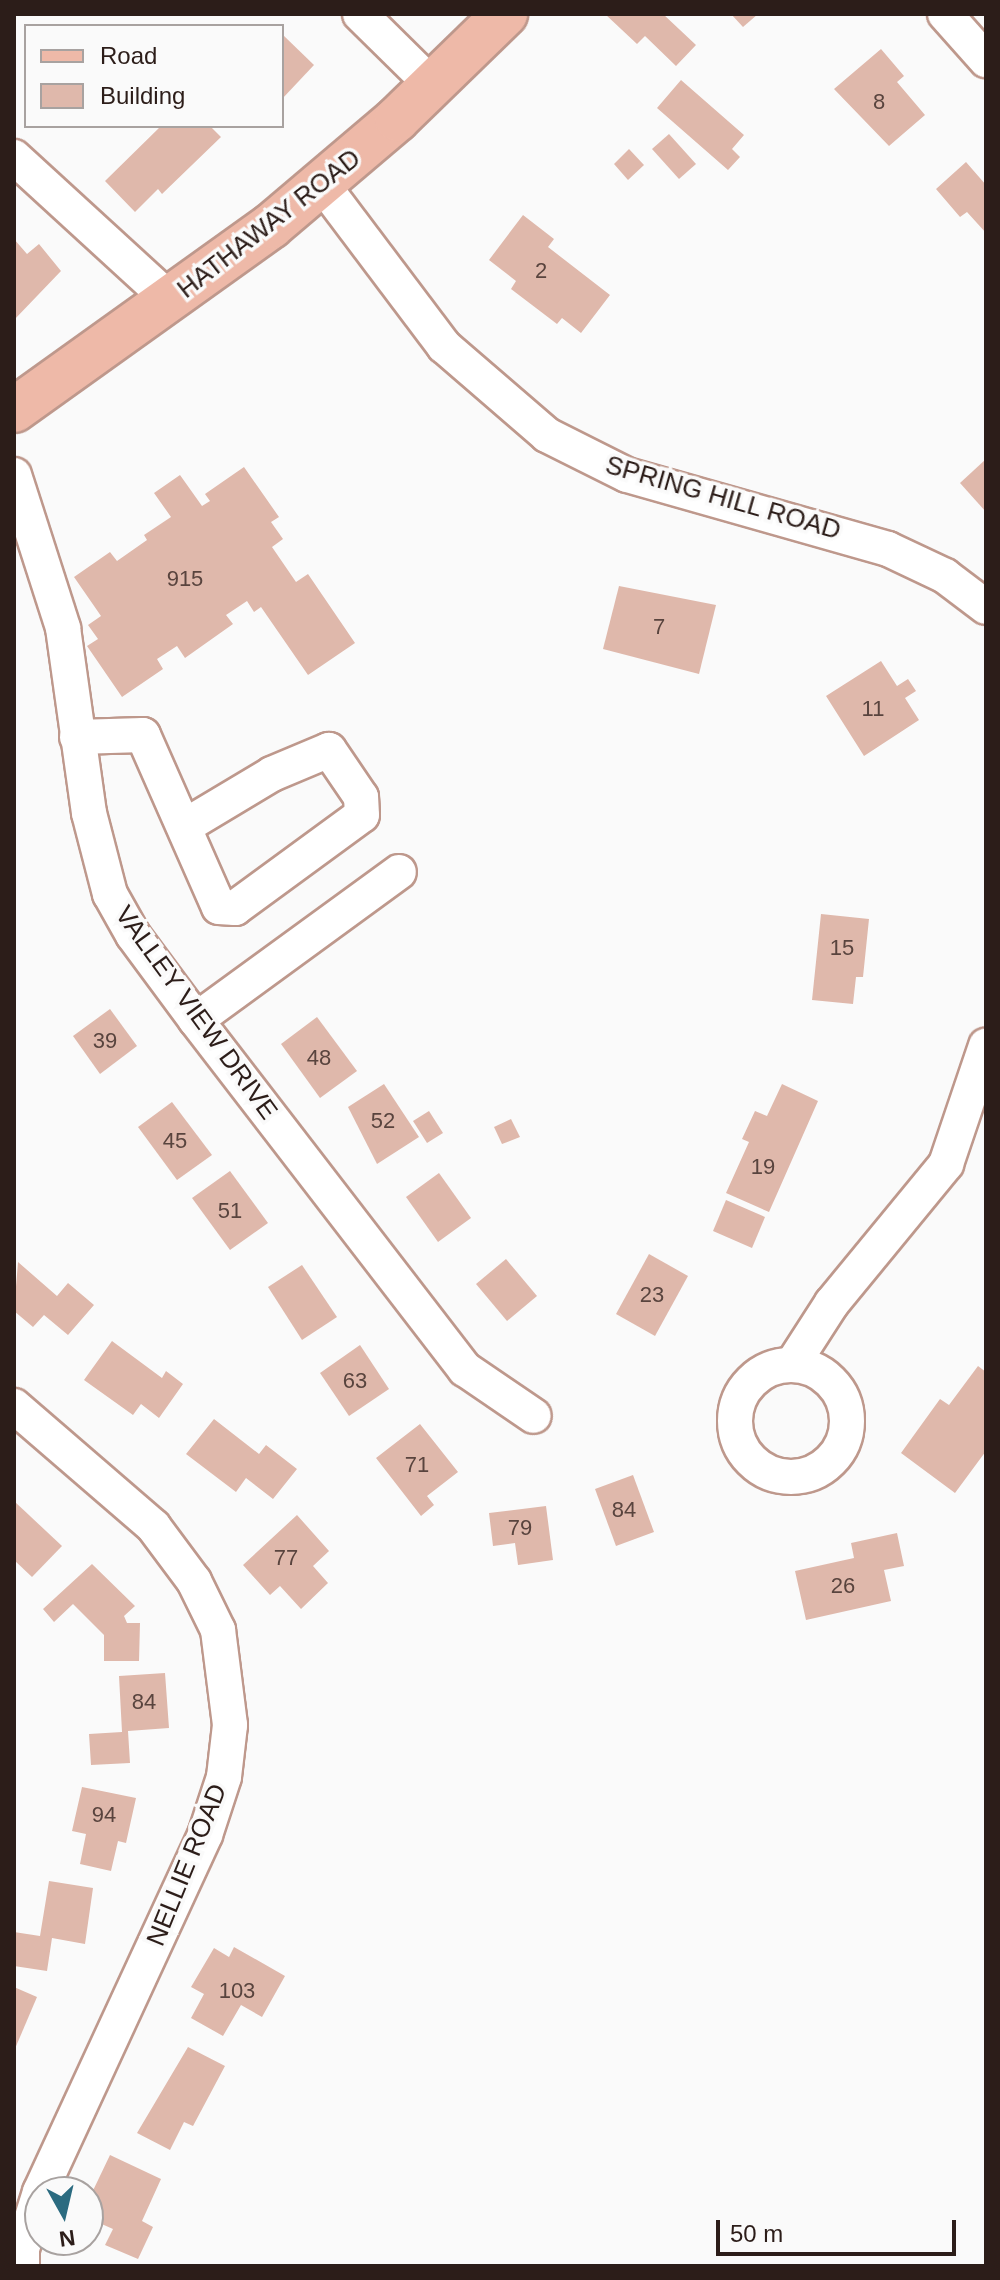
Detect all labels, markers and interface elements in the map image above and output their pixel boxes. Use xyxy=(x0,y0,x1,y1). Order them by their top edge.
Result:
legend xyxy=(24,24,284,128)
text: Road xyxy=(100,42,157,69)
text: Building xyxy=(100,82,185,109)
house number: 8 xyxy=(873,89,885,115)
street label: HATHAWAY ROAD xyxy=(171,143,367,305)
house number: 2 xyxy=(535,258,547,284)
street label: SPRING HILL ROAD xyxy=(601,449,845,547)
house number: 915 xyxy=(167,566,203,592)
house number: 7 xyxy=(653,614,665,640)
house number: 11 xyxy=(862,696,884,722)
street label: VALLEY VIEW DRIVE xyxy=(108,900,284,1126)
house number: 15 xyxy=(830,935,854,961)
house number: 39 xyxy=(93,1028,117,1054)
house number: 48 xyxy=(307,1045,331,1071)
house number: 52 xyxy=(371,1108,395,1134)
house number: 45 xyxy=(163,1128,187,1154)
house number: 19 xyxy=(751,1154,775,1180)
house number: 51 xyxy=(218,1198,242,1224)
house number: 23 xyxy=(640,1282,664,1308)
house number: 63 xyxy=(343,1368,367,1394)
house number: 71 xyxy=(405,1452,429,1478)
house number: 84 xyxy=(612,1497,636,1523)
house number: 79 xyxy=(508,1515,532,1541)
house number: 77 xyxy=(274,1545,298,1571)
house number: 26 xyxy=(831,1573,855,1599)
house number: 84 xyxy=(132,1689,156,1715)
street label: NELLIE ROAD xyxy=(140,1779,234,1951)
house number: 94 xyxy=(92,1802,116,1828)
house number: 103 xyxy=(219,1978,255,2004)
north arrow xyxy=(24,2176,104,2256)
scale bar xyxy=(720,2204,960,2254)
text: 50 m xyxy=(730,2220,783,2247)
text: N xyxy=(58,2225,77,2252)

